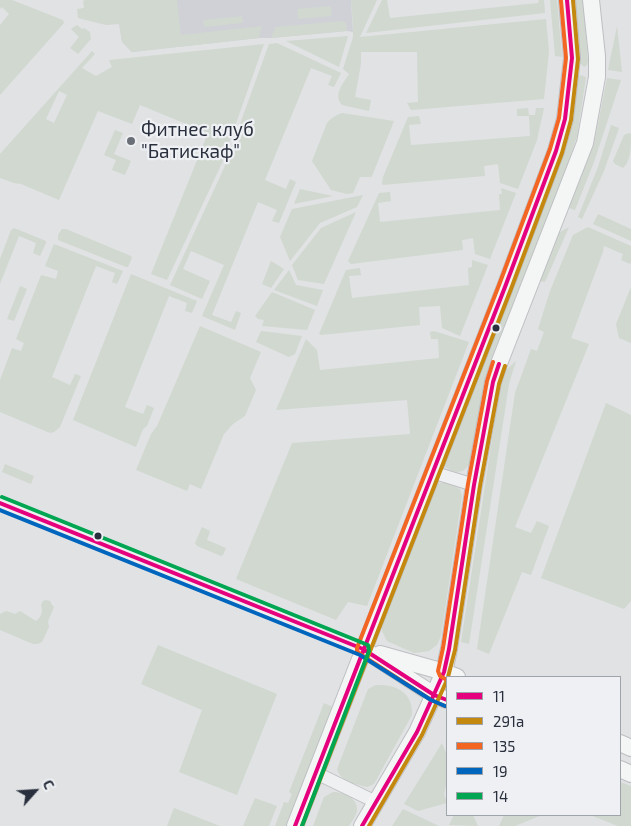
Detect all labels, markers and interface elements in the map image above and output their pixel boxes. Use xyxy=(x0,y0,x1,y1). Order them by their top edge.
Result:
place label: Фитнес клуб "Батискаф" xyxy=(141,119,254,163)
marker: Фитнес клуб "Батискаф" xyxy=(125,135,137,147)
unlabelled marker xyxy=(491,323,501,333)
unlabelled marker xyxy=(93,531,103,541)
legend xyxy=(446,676,621,816)
text: 11 xyxy=(493,687,505,705)
text: 291а xyxy=(493,712,524,730)
text: 135 xyxy=(493,737,515,755)
text: 19 xyxy=(493,762,508,780)
north arrow xyxy=(10,766,60,816)
text: С xyxy=(39,777,58,792)
text: 14 xyxy=(493,787,508,805)

